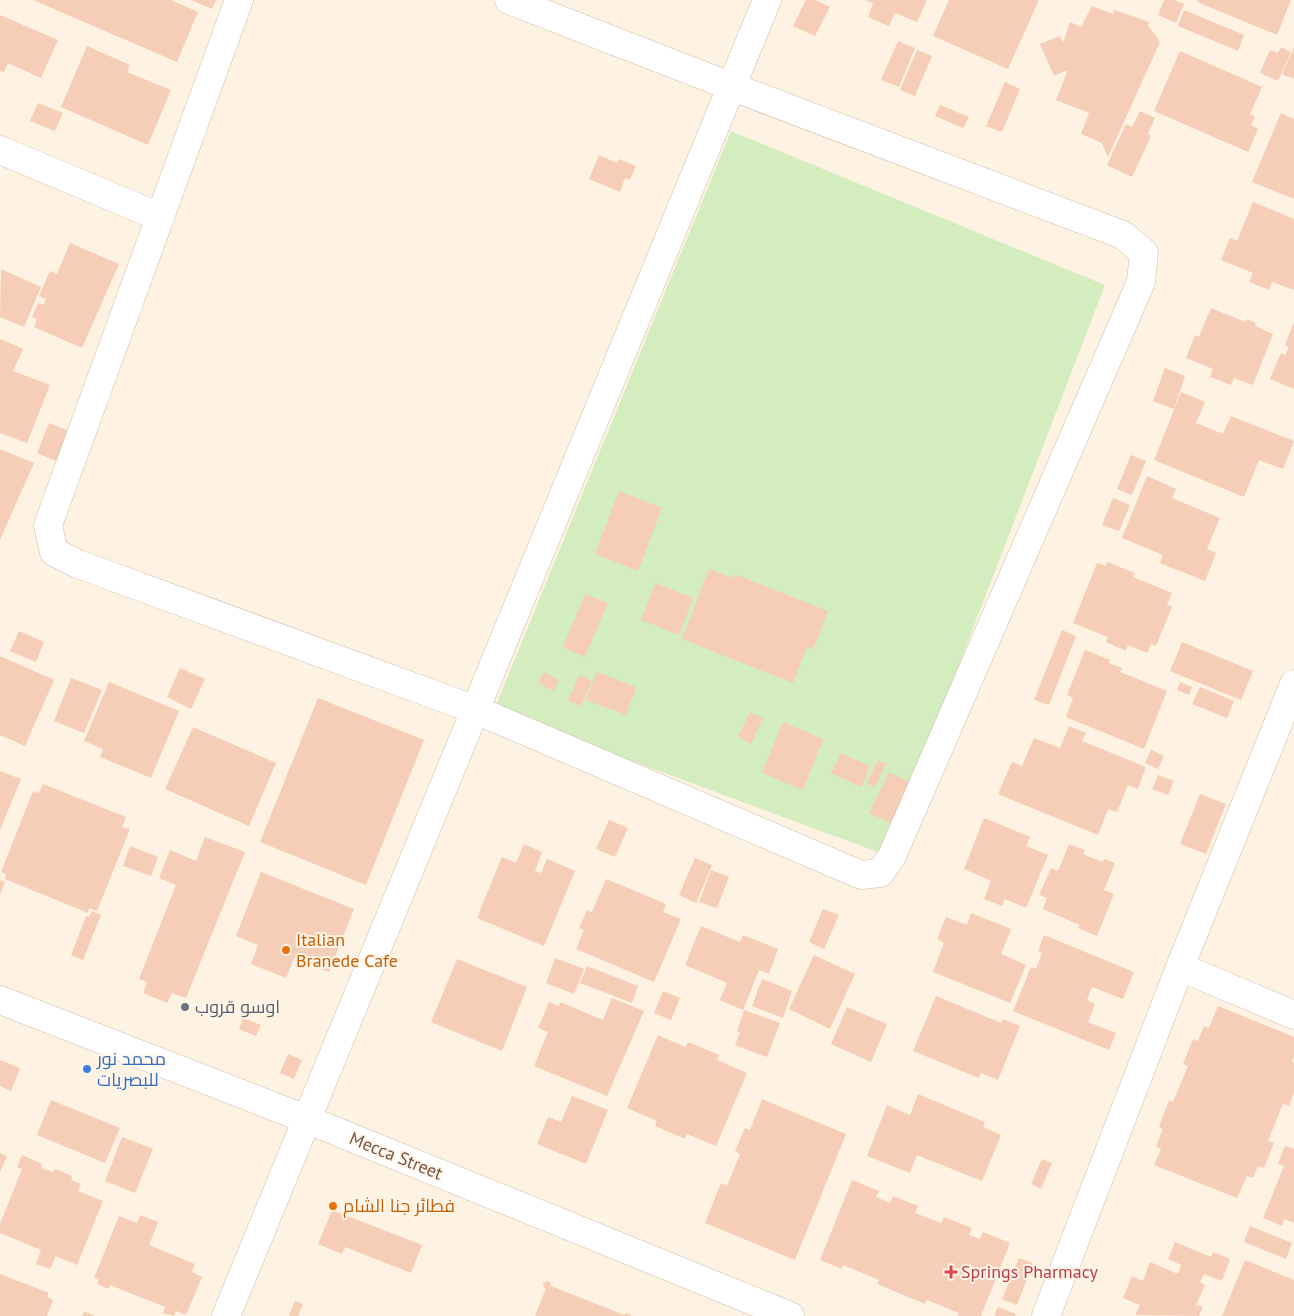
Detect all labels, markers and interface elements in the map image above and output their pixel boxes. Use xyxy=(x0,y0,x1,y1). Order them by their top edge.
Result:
place label: Italian Branede Cafe xyxy=(296,928,398,972)
marker: Italian Branede Cafe xyxy=(280,944,292,956)
place label: اوسو قروب xyxy=(195,995,280,1018)
marker: اوسو قروب xyxy=(179,1001,191,1013)
place label: محمد نور للبصريات xyxy=(96,1047,166,1091)
marker: محمد نور للبصريات xyxy=(81,1063,93,1075)
street label: Mecca Street xyxy=(346,1126,446,1185)
place label: فطائر جنا الشام xyxy=(343,1194,455,1218)
marker: فطائر جنا الشام xyxy=(327,1200,339,1212)
place label: Springs Pharmacy xyxy=(961,1260,1099,1283)
marker: Springs Pharmacy xyxy=(945,1266,957,1278)

